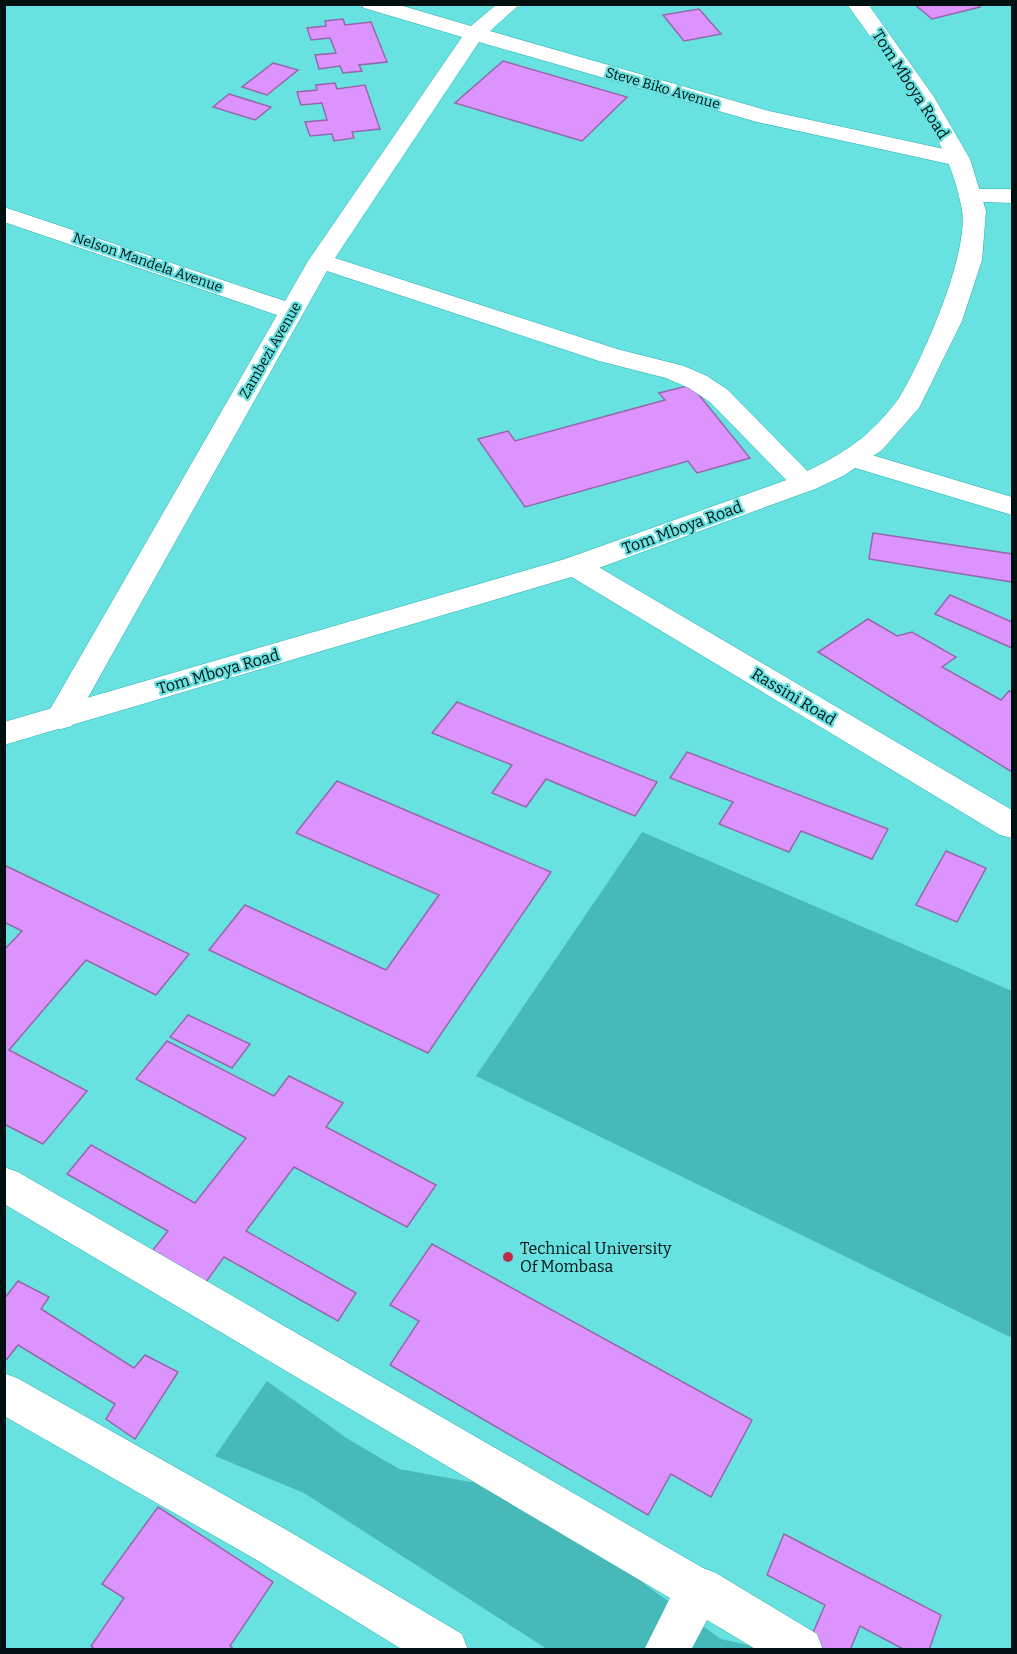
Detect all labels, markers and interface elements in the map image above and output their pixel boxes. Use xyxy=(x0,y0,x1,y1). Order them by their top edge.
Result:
street label: Tom Mboya Road xyxy=(868,26,953,143)
street label: Steve Biko Avenue xyxy=(604,64,722,113)
street label: Nelson Mandela Avenue xyxy=(71,229,225,296)
street label: Zambezi Avenue xyxy=(236,299,305,401)
street label: Tom Mboya Road xyxy=(620,497,745,558)
street label: Tom Mboya Road xyxy=(155,645,282,698)
street label: Rassini Road xyxy=(748,664,840,729)
place label: Technical University Of Mombasa xyxy=(520,1239,672,1276)
marker: Technical University Of Mombasa xyxy=(501,1250,515,1264)

